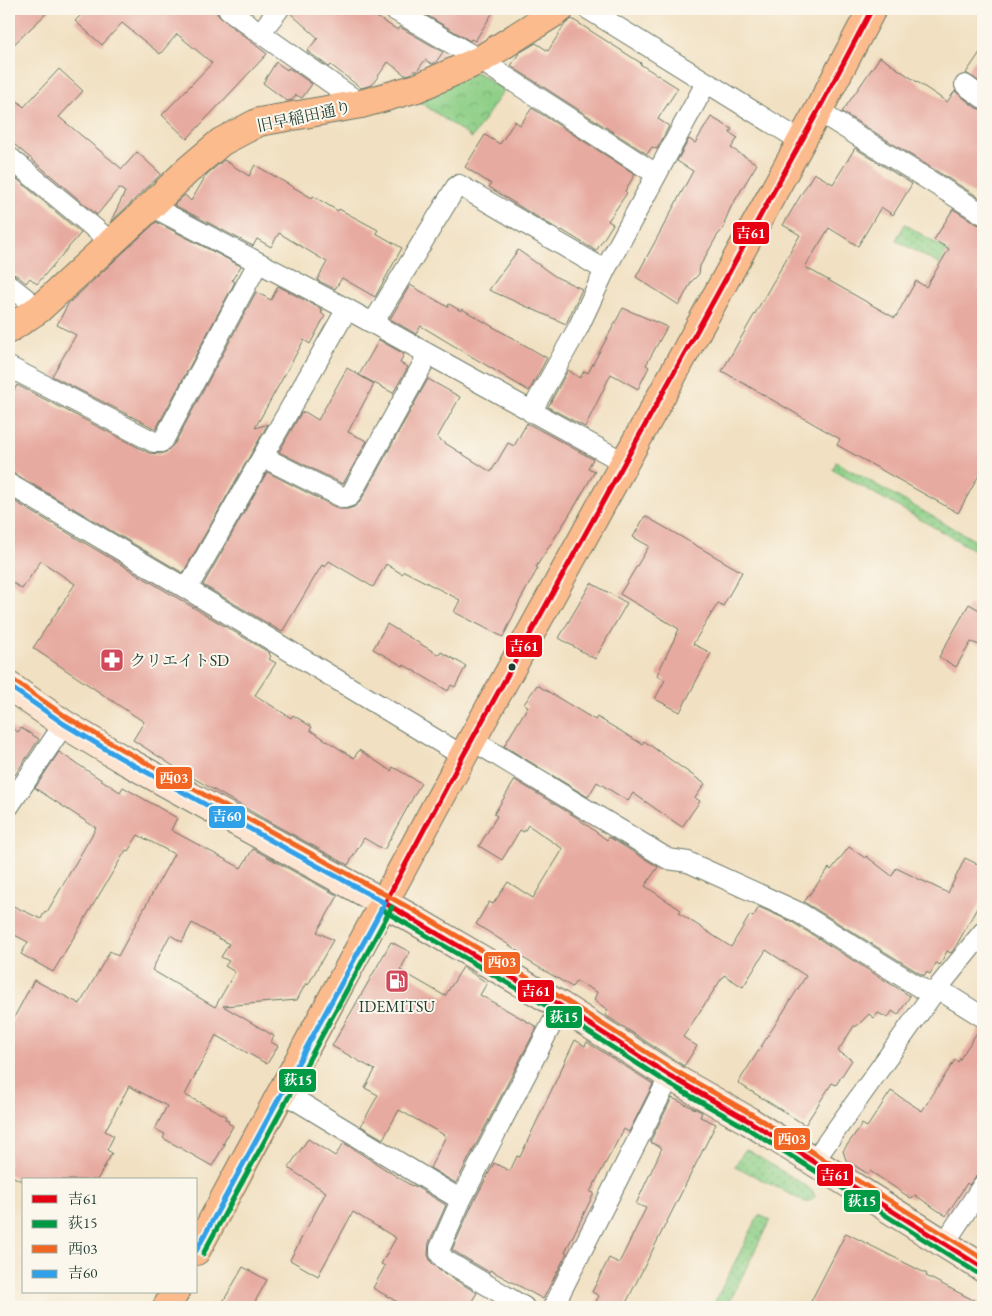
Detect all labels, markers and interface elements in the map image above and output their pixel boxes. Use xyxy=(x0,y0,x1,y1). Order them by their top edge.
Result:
street label: 旧早稲田通り xyxy=(255,96,353,137)
line badge: 吉61 xyxy=(732,221,770,245)
text: 吉61 xyxy=(737,224,765,242)
line badge: 吉61 xyxy=(505,634,543,658)
text: 吉61 xyxy=(510,637,538,655)
pharmacy icon: クリエイトSD xyxy=(99,647,125,673)
place label: クリエイトSD xyxy=(130,650,229,671)
unlabelled marker xyxy=(507,662,517,672)
line badge: 西03 xyxy=(155,766,193,790)
text: 西03 xyxy=(160,769,188,787)
line badge: 吉60 xyxy=(208,805,246,829)
text: 吉60 xyxy=(213,807,242,825)
line badge: 西03 xyxy=(483,951,521,975)
text: 西03 xyxy=(488,953,516,971)
fuel station icon: IDEMITSU xyxy=(384,968,410,994)
line badge: 吉61 xyxy=(517,979,555,1003)
text: 吉61 xyxy=(522,982,550,1000)
place label: IDEMITSU xyxy=(359,996,435,1017)
line badge: 荻15 xyxy=(545,1005,583,1029)
text: 荻15 xyxy=(550,1008,578,1026)
line badge: 荻15 xyxy=(278,1068,317,1093)
text: 荻15 xyxy=(284,1071,312,1089)
line badge: 西03 xyxy=(773,1127,811,1151)
text: 西03 xyxy=(778,1130,806,1148)
line badge: 吉61 xyxy=(816,1163,854,1187)
text: 吉61 xyxy=(821,1166,849,1184)
legend xyxy=(22,1178,198,1294)
text: 吉61 xyxy=(68,1189,97,1208)
line badge: 荻15 xyxy=(843,1189,881,1213)
text: 荻15 xyxy=(848,1192,876,1210)
text: 荻15 xyxy=(68,1213,97,1232)
text: 西03 xyxy=(68,1239,97,1258)
text: 吉60 xyxy=(68,1263,97,1282)

